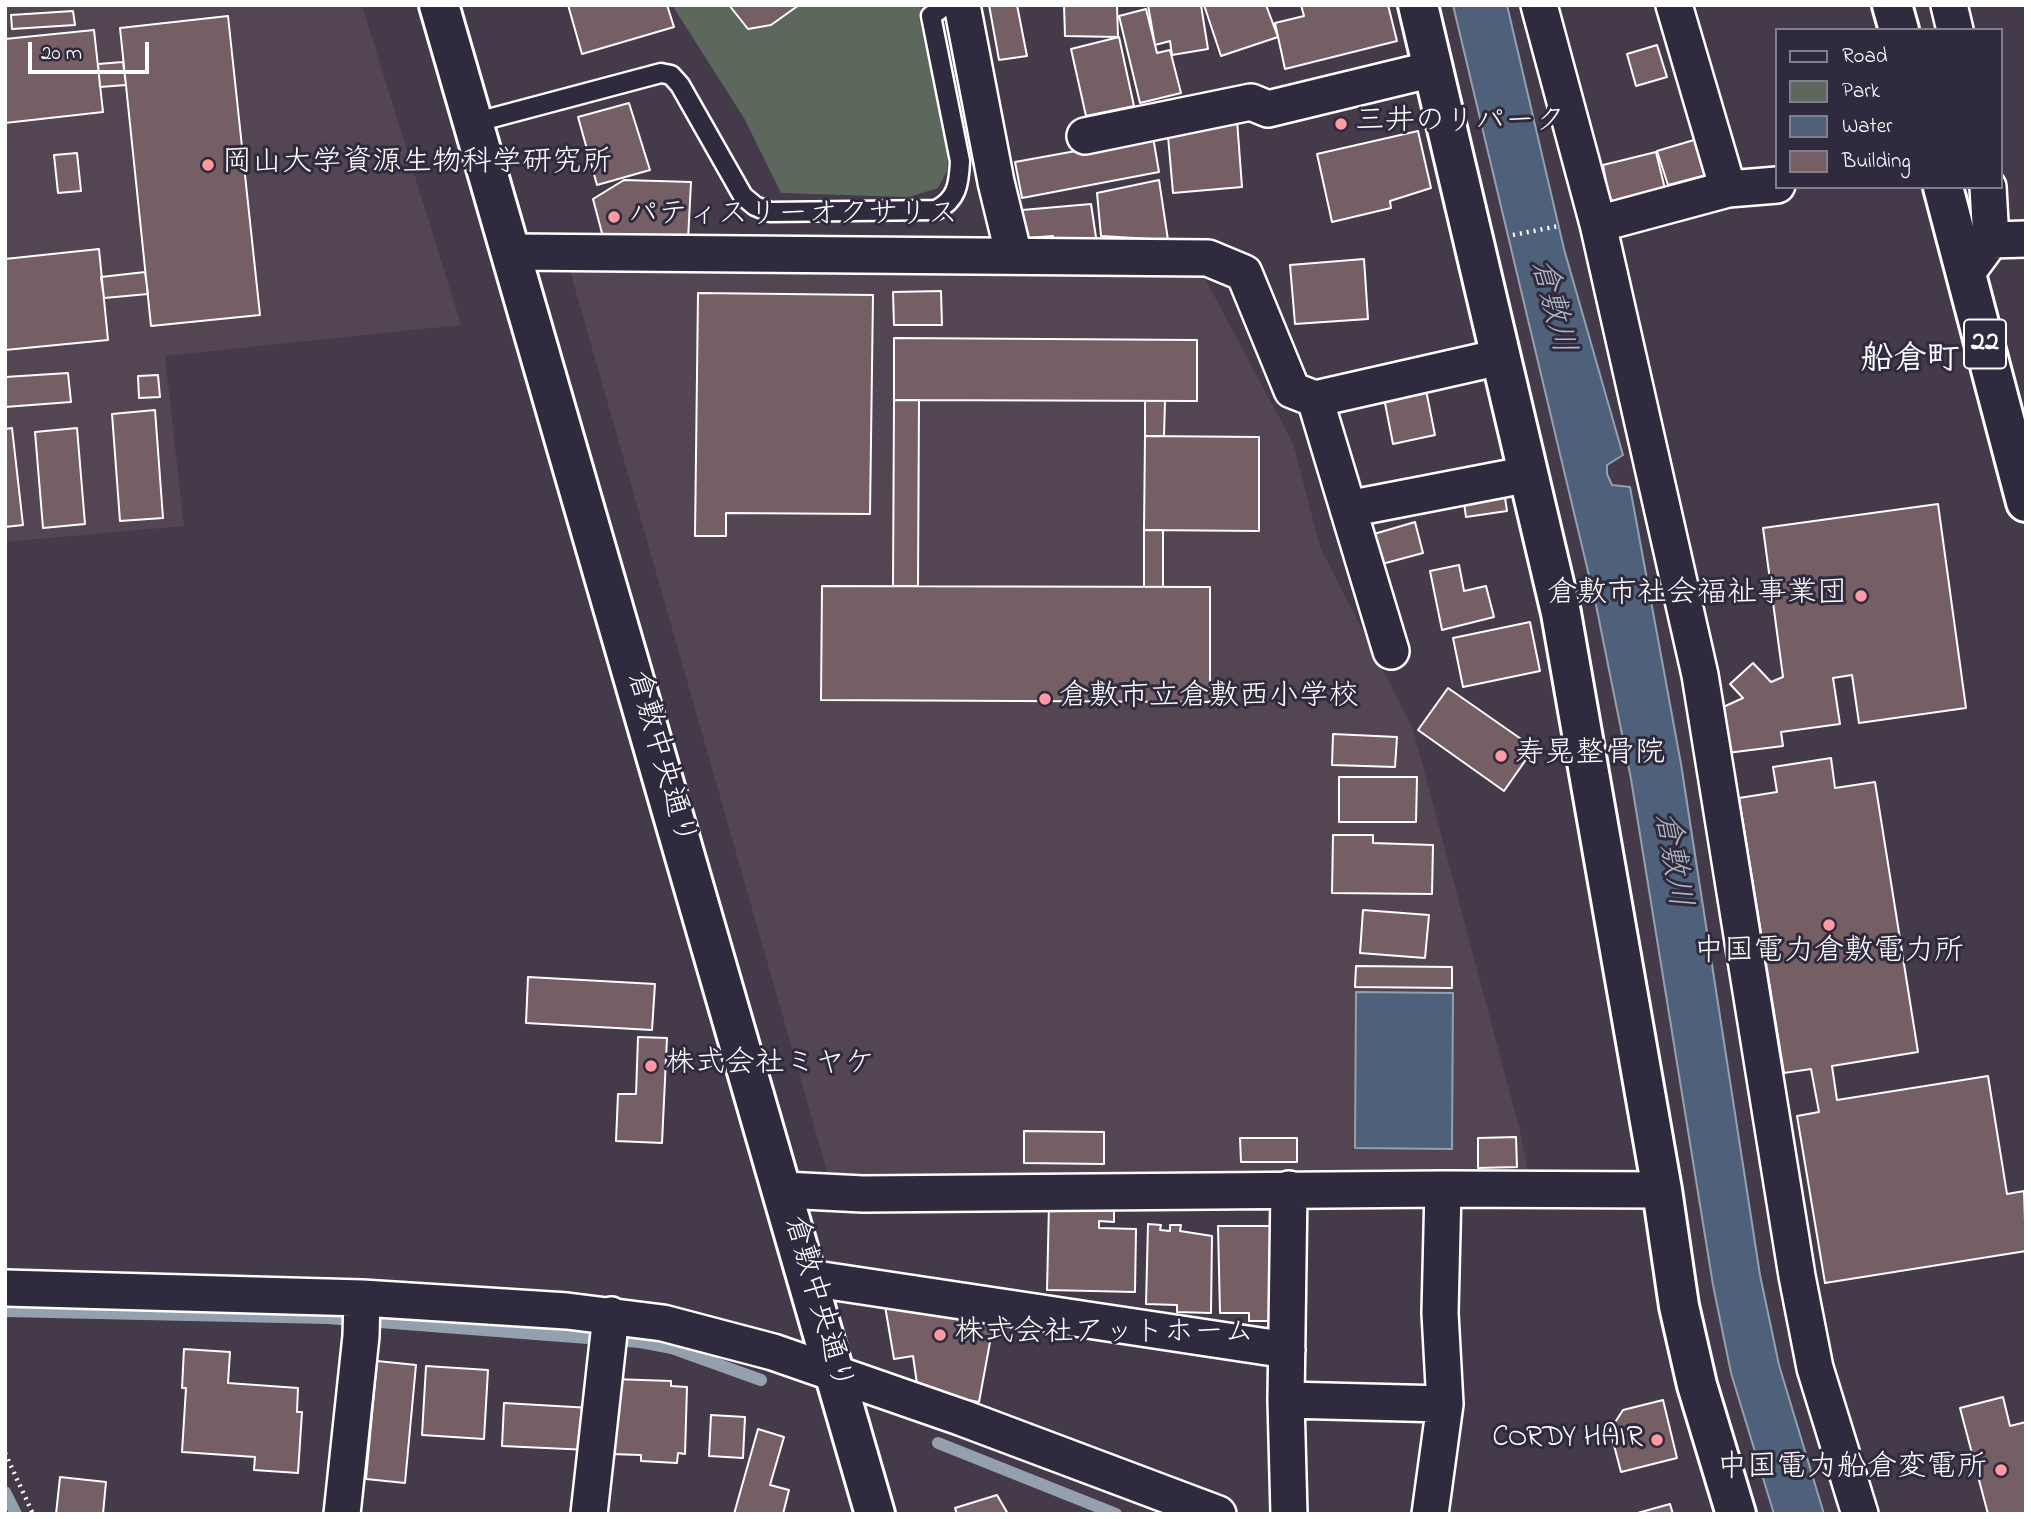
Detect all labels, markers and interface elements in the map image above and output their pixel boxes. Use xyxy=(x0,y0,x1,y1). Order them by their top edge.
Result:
scale bar xyxy=(32,28,152,72)
legend xyxy=(1776,28,2003,189)
text: 20 m xyxy=(41,39,82,69)
text: Road xyxy=(1842,42,1888,72)
text: Park xyxy=(1842,77,1880,107)
place label: 三井のリパーク xyxy=(1355,106,1565,142)
text: Water xyxy=(1842,112,1893,142)
marker: 三井のリパーク xyxy=(1333,116,1349,132)
place label: 岡山大学資源生物科学研究所 xyxy=(222,147,612,183)
text: Building xyxy=(1842,147,1911,177)
marker: 岡山大学資源生物科学研究所 xyxy=(200,157,216,173)
place label: パティスリーオクサリス xyxy=(628,199,958,235)
marker: パティスリーオクサリス xyxy=(606,209,622,225)
water label: 倉敷川 xyxy=(1520,256,1580,358)
road number: 22 xyxy=(1964,320,2006,368)
district label: 船倉町 xyxy=(1861,343,1959,383)
place label: 倉敷市社会福祉事業団 xyxy=(1547,578,1847,614)
marker: 倉敷市社会福祉事業団 xyxy=(1853,588,1869,604)
street label: 倉敷中央通り xyxy=(617,668,701,850)
place label: 倉敷市立倉敷西小学校 xyxy=(1059,681,1359,717)
marker: 倉敷市立倉敷西小学校 xyxy=(1037,691,1053,707)
place label: 寿晃整骨院 xyxy=(1515,738,1665,774)
marker: 寿晃整骨院 xyxy=(1493,748,1509,764)
water label: 倉敷川 xyxy=(1644,810,1696,910)
marker: 中国電力倉敷電力所 xyxy=(1821,917,1837,933)
place label: 中国電力倉敷電力所 xyxy=(1694,936,1964,972)
place label: 株式会社ミヤケ xyxy=(665,1048,875,1084)
marker: 株式会社ミヤケ xyxy=(643,1058,659,1074)
street label: 倉敷中央通り xyxy=(774,1213,858,1395)
place label: 株式会社アットホーム xyxy=(954,1317,1254,1353)
marker: 株式会社アットホーム xyxy=(932,1327,948,1343)
place label: CORDY HAIR xyxy=(1492,1422,1643,1458)
marker: CORDY HAIR xyxy=(1649,1432,1665,1448)
place label: 中国電力船倉変電所 xyxy=(1717,1452,1987,1488)
marker: 中国電力船倉変電所 xyxy=(1993,1462,2009,1478)

